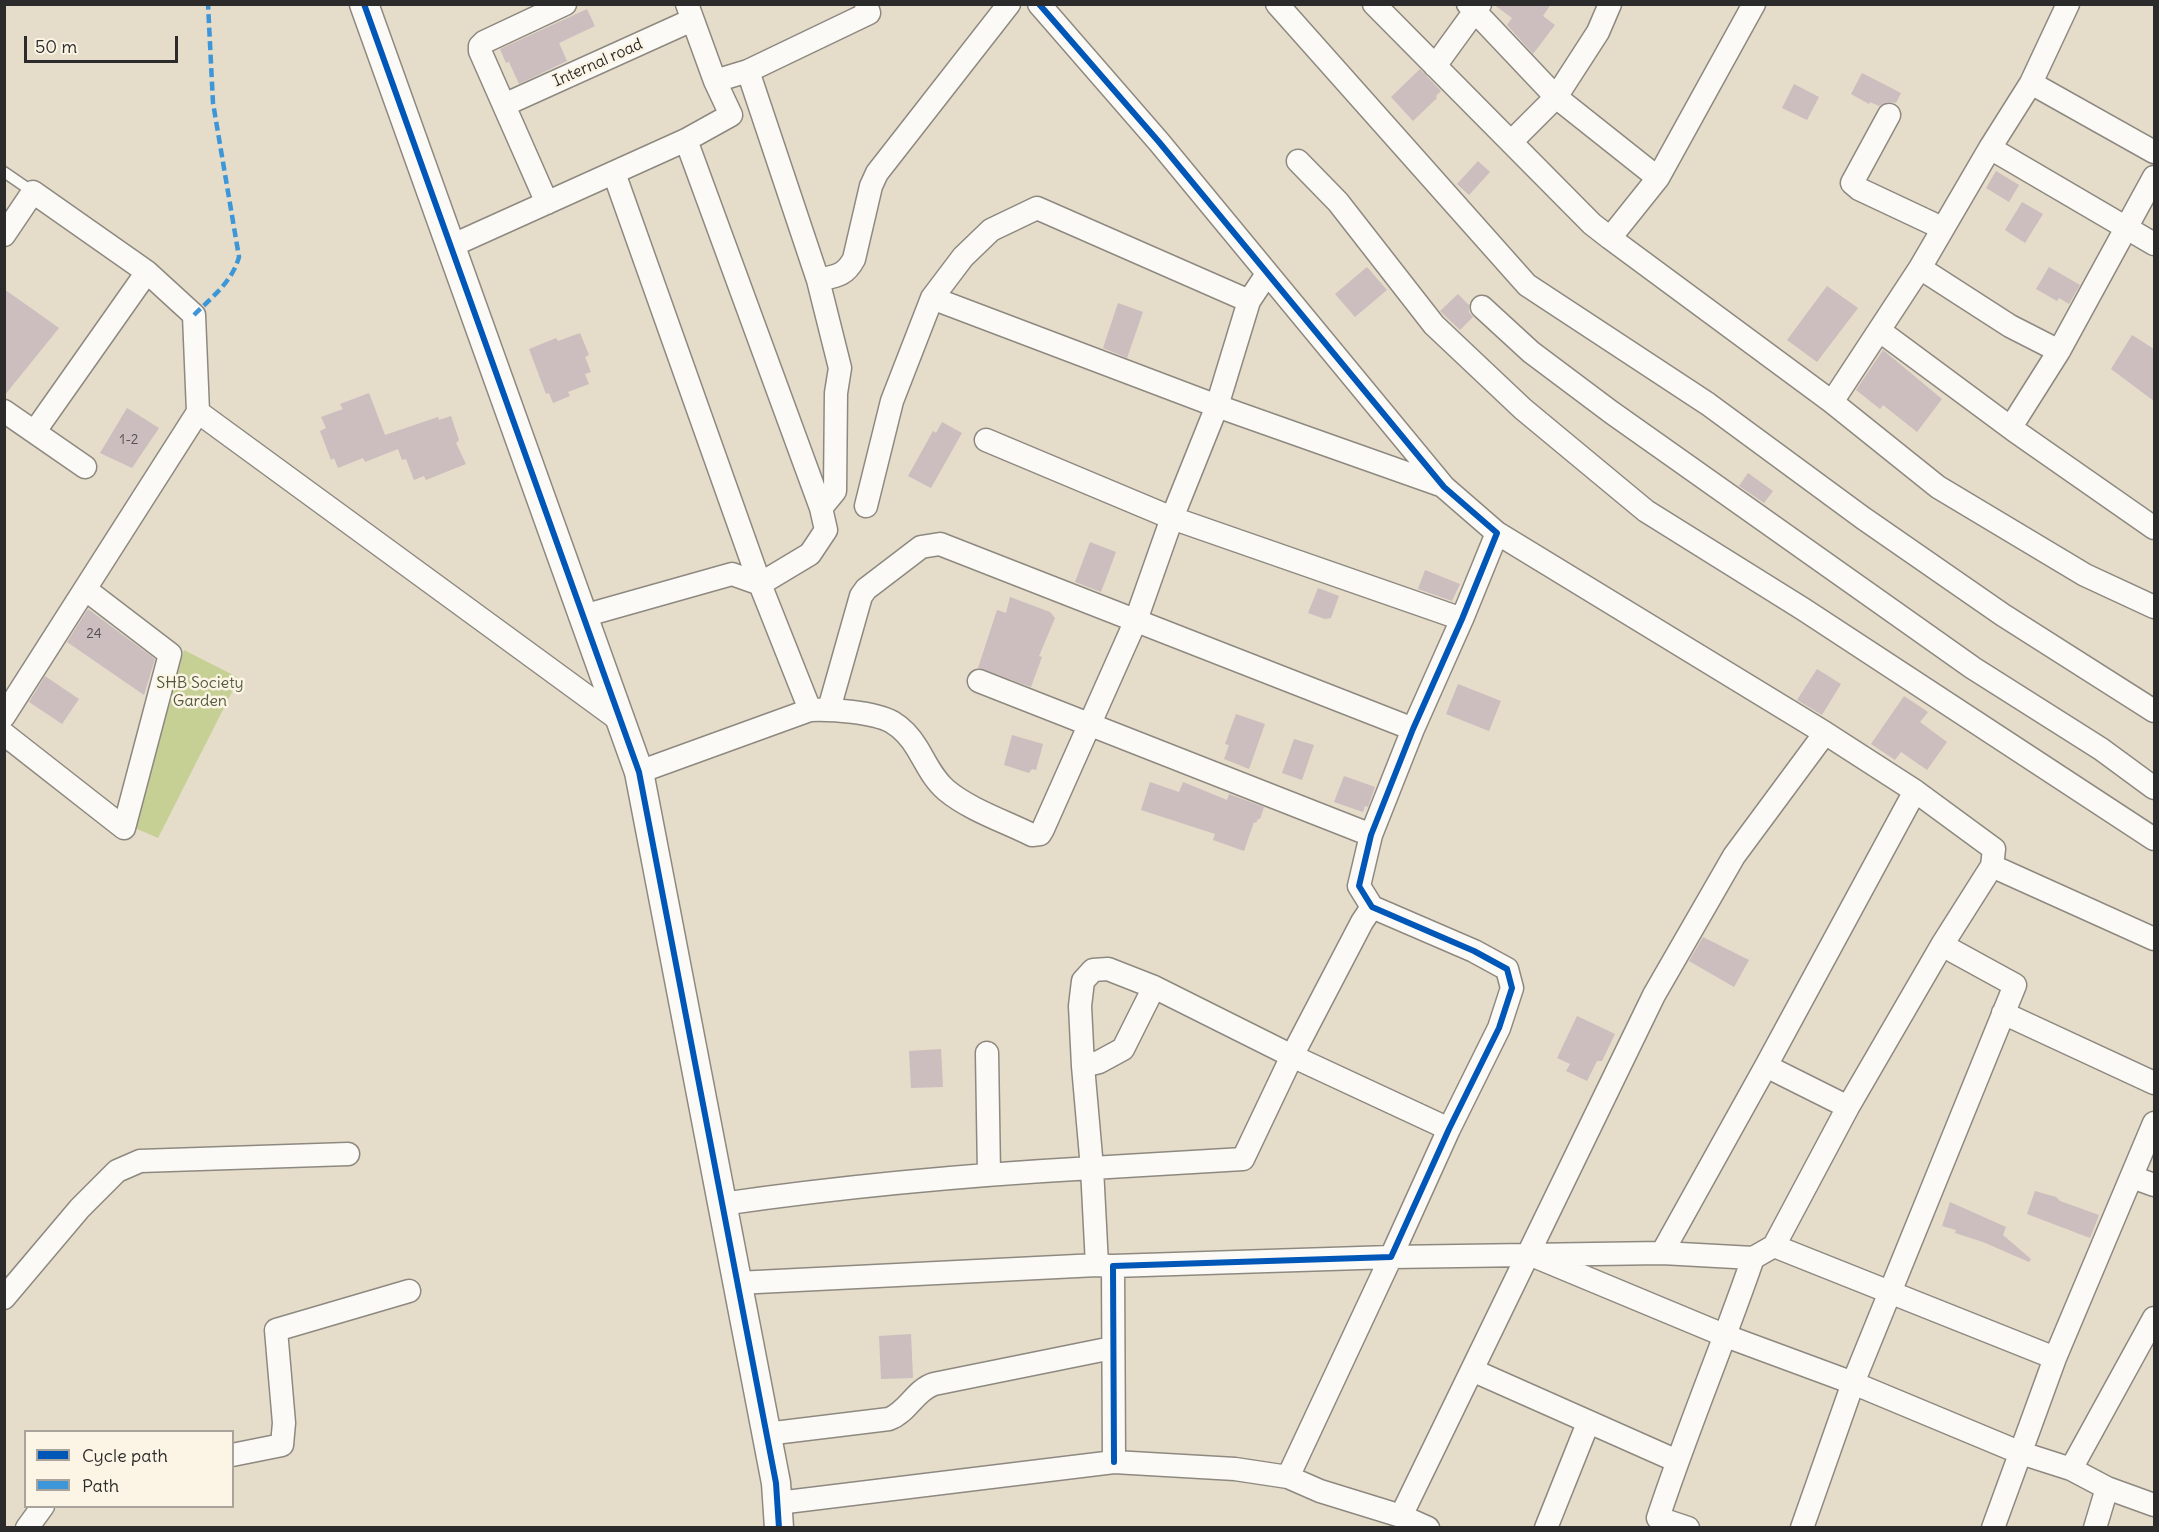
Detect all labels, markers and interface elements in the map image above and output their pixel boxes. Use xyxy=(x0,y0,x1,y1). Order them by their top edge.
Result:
scale bar xyxy=(27,24,182,62)
text: 50 m xyxy=(35,35,77,58)
street label: Internal road xyxy=(550,35,646,91)
house number: 1-2 xyxy=(120,432,138,448)
house number: 24 xyxy=(86,626,102,642)
park label: SHB Society Garden xyxy=(156,673,244,711)
legend xyxy=(24,1430,234,1508)
text: Cycle path xyxy=(82,1444,168,1467)
text: Path xyxy=(82,1474,119,1497)

